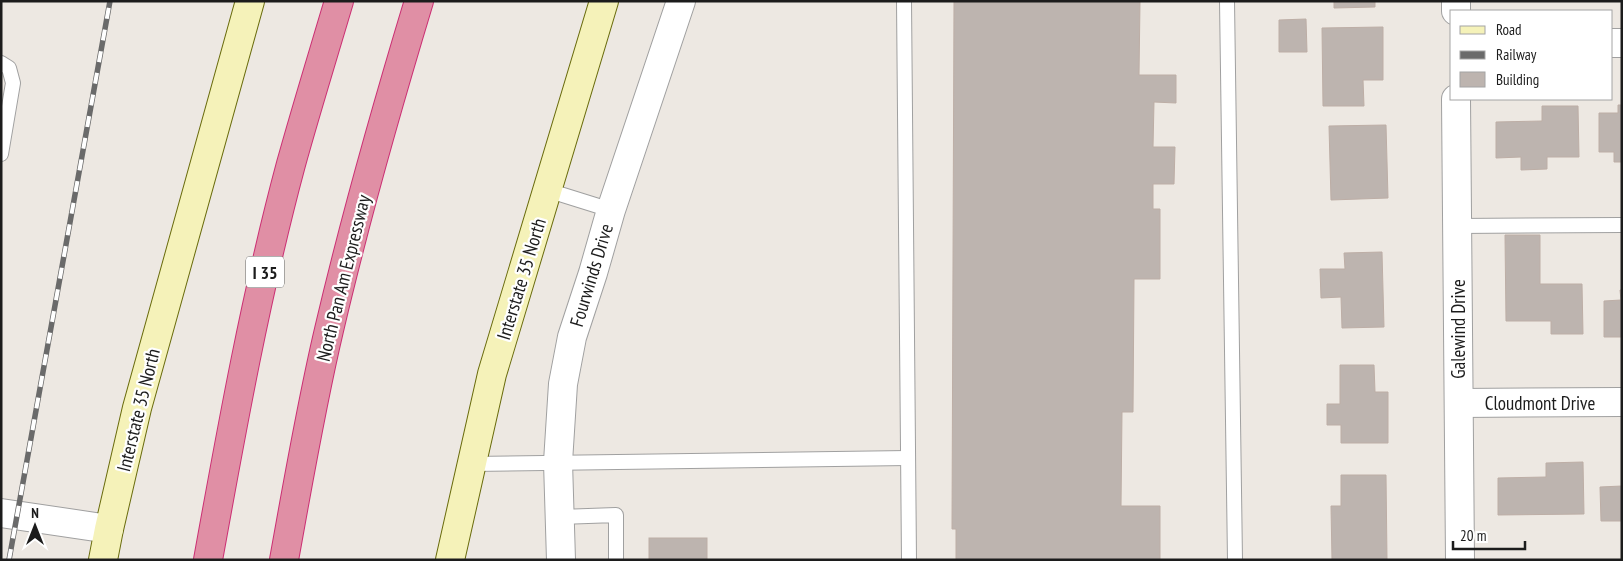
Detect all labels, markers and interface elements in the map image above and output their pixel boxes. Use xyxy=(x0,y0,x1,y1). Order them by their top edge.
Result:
legend xyxy=(1450,10,1613,100)
text: Road xyxy=(1496,20,1522,39)
text: Railway xyxy=(1496,45,1537,64)
text: Building xyxy=(1496,70,1539,89)
street label: North Pan Am Expressway xyxy=(311,191,375,364)
street label: Interstate 35 North xyxy=(491,215,551,343)
street label: Fourwinds Drive xyxy=(564,220,618,329)
road number: I 35 xyxy=(246,256,284,288)
street label: Galewind Drive xyxy=(1446,279,1470,379)
street label: Interstate 35 North xyxy=(111,346,165,474)
street label: Cloudmont Drive xyxy=(1485,391,1595,415)
north arrow xyxy=(10,501,60,551)
text: N xyxy=(31,504,39,522)
scale bar xyxy=(1453,518,1526,550)
text: 20 m xyxy=(1460,526,1486,545)

